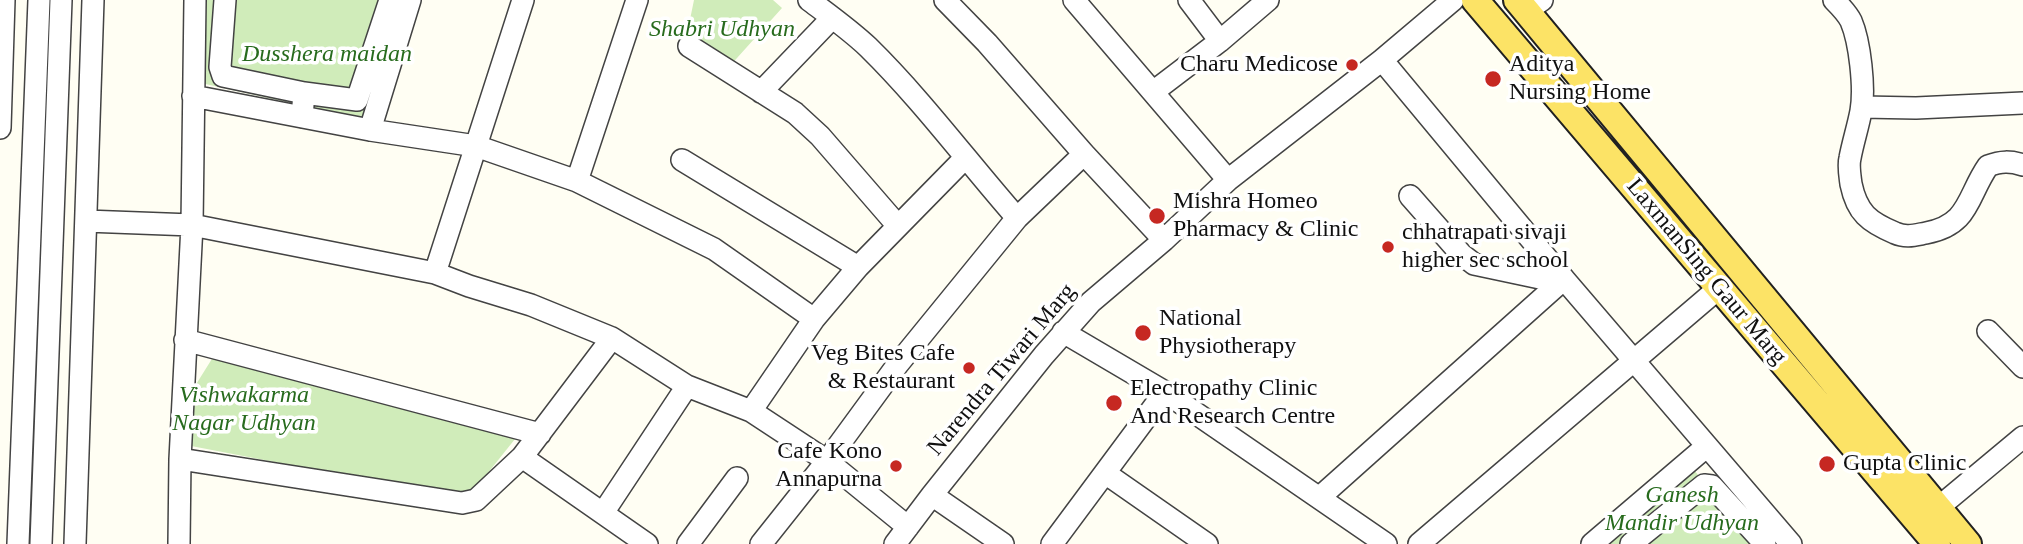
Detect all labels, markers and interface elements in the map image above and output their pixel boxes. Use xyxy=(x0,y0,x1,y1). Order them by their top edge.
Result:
park label: Shabri Udhyan xyxy=(649,16,795,44)
park label: Dusshera maidan xyxy=(242,41,412,69)
place label: Charu Medicose xyxy=(1180,51,1338,79)
place label: Aditya Nursing Home xyxy=(1509,51,1651,107)
marker: Charu Medicose xyxy=(1344,57,1360,73)
marker: Aditya Nursing Home xyxy=(1483,69,1503,89)
street label: LaxmanSing Gaur Marg xyxy=(1620,173,1792,371)
place label: Mishra Homeo Pharmacy & Clinic xyxy=(1173,188,1358,244)
marker: Mishra Homeo Pharmacy & Clinic xyxy=(1147,206,1167,226)
place label: chhatrapati sivaji higher sec school xyxy=(1402,219,1569,275)
marker: chhatrapati sivaji higher sec school xyxy=(1380,239,1396,255)
street label: Narendra Tiwari Marg xyxy=(922,278,1082,462)
place label: National Physiotherapy xyxy=(1159,305,1296,361)
marker: National Physiotherapy xyxy=(1133,323,1153,343)
place label: Veg Bites Cafe & Restaurant xyxy=(811,340,955,396)
marker: Veg Bites Cafe & Restaurant xyxy=(961,360,977,376)
place label: Electropathy Clinic And Research Centre xyxy=(1130,375,1335,431)
park label: Vishwakarma Nagar Udhyan xyxy=(172,382,316,438)
marker: Electropathy Clinic And Research Centre xyxy=(1104,393,1124,413)
place label: Cafe Kono Annapurna xyxy=(775,438,882,494)
place label: Gupta Clinic xyxy=(1843,450,1966,478)
marker: Gupta Clinic xyxy=(1817,454,1837,474)
marker: Cafe Kono Annapurna xyxy=(888,458,904,474)
park label: Ganesh Mandir Udhyan xyxy=(1605,482,1759,538)

